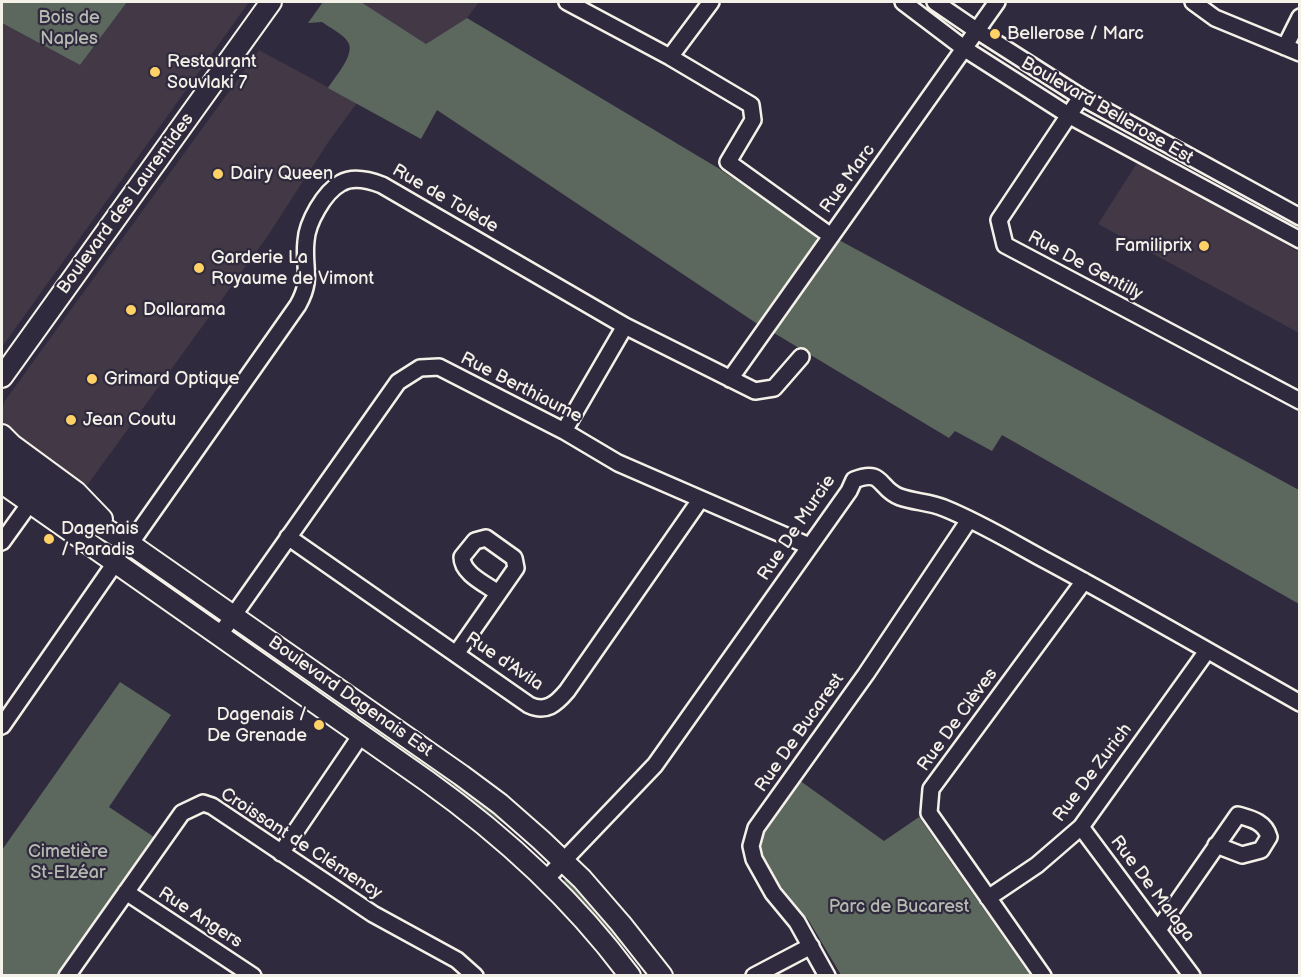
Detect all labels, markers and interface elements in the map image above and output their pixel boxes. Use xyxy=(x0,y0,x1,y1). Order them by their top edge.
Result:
park label: Bois de Naples xyxy=(38,7,100,50)
place label: Bellerose / Marc xyxy=(1007,23,1144,45)
marker: Bellerose / Marc xyxy=(988,27,1002,41)
place label: Restaurant Souvlaki 7 xyxy=(167,51,257,94)
street label: Boulevard Bellerose Est xyxy=(1017,53,1197,169)
marker: Restaurant Souvlaki 7 xyxy=(148,65,162,79)
street label: Boulevard des Laurentides xyxy=(53,109,199,299)
street label: Rue Marc xyxy=(816,140,880,218)
street label: Rue de Tolède xyxy=(388,160,502,238)
place label: Dairy Queen xyxy=(230,163,333,185)
marker: Dairy Queen xyxy=(211,167,225,181)
street label: Rue De Gentilly xyxy=(1024,227,1146,305)
place label: Familiprix xyxy=(1115,235,1192,257)
marker: Familiprix xyxy=(1197,239,1211,253)
place label: Garderie La Royaume de Vimont xyxy=(211,247,374,290)
marker: Garderie La Royaume de Vimont xyxy=(192,261,206,275)
place label: Dollarama xyxy=(143,299,226,321)
marker: Dollarama xyxy=(124,303,138,317)
street label: Rue Berthiaume xyxy=(457,348,585,428)
place label: Grimard Optique xyxy=(104,368,239,390)
marker: Grimard Optique xyxy=(85,372,99,386)
place label: Jean Coutu xyxy=(83,409,176,431)
marker: Jean Coutu xyxy=(64,413,78,427)
street label: Rue De Murcie xyxy=(754,471,840,585)
place label: Dagenais / Paradis xyxy=(61,518,139,560)
marker: Dagenais / Paradis xyxy=(42,532,56,546)
street label: Rue d'Avila xyxy=(461,628,547,696)
street label: Boulevard Dagenais Est xyxy=(264,632,436,762)
street label: Rue De Clèves xyxy=(913,664,1003,776)
street label: Rue De Bucarest xyxy=(751,669,849,797)
place label: Dagenais / De Grenade xyxy=(207,704,307,746)
marker: Dagenais / De Grenade xyxy=(312,718,326,732)
street label: Rue De Zurich xyxy=(1049,720,1137,826)
street label: Croissant de Clémency xyxy=(216,784,386,904)
street label: Rue De Malaga xyxy=(1105,832,1199,946)
park label: Cimetière St-Elzéar xyxy=(28,841,108,884)
street label: Rue Angers xyxy=(154,883,246,953)
park label: Parc de Bucarest xyxy=(829,896,969,918)

